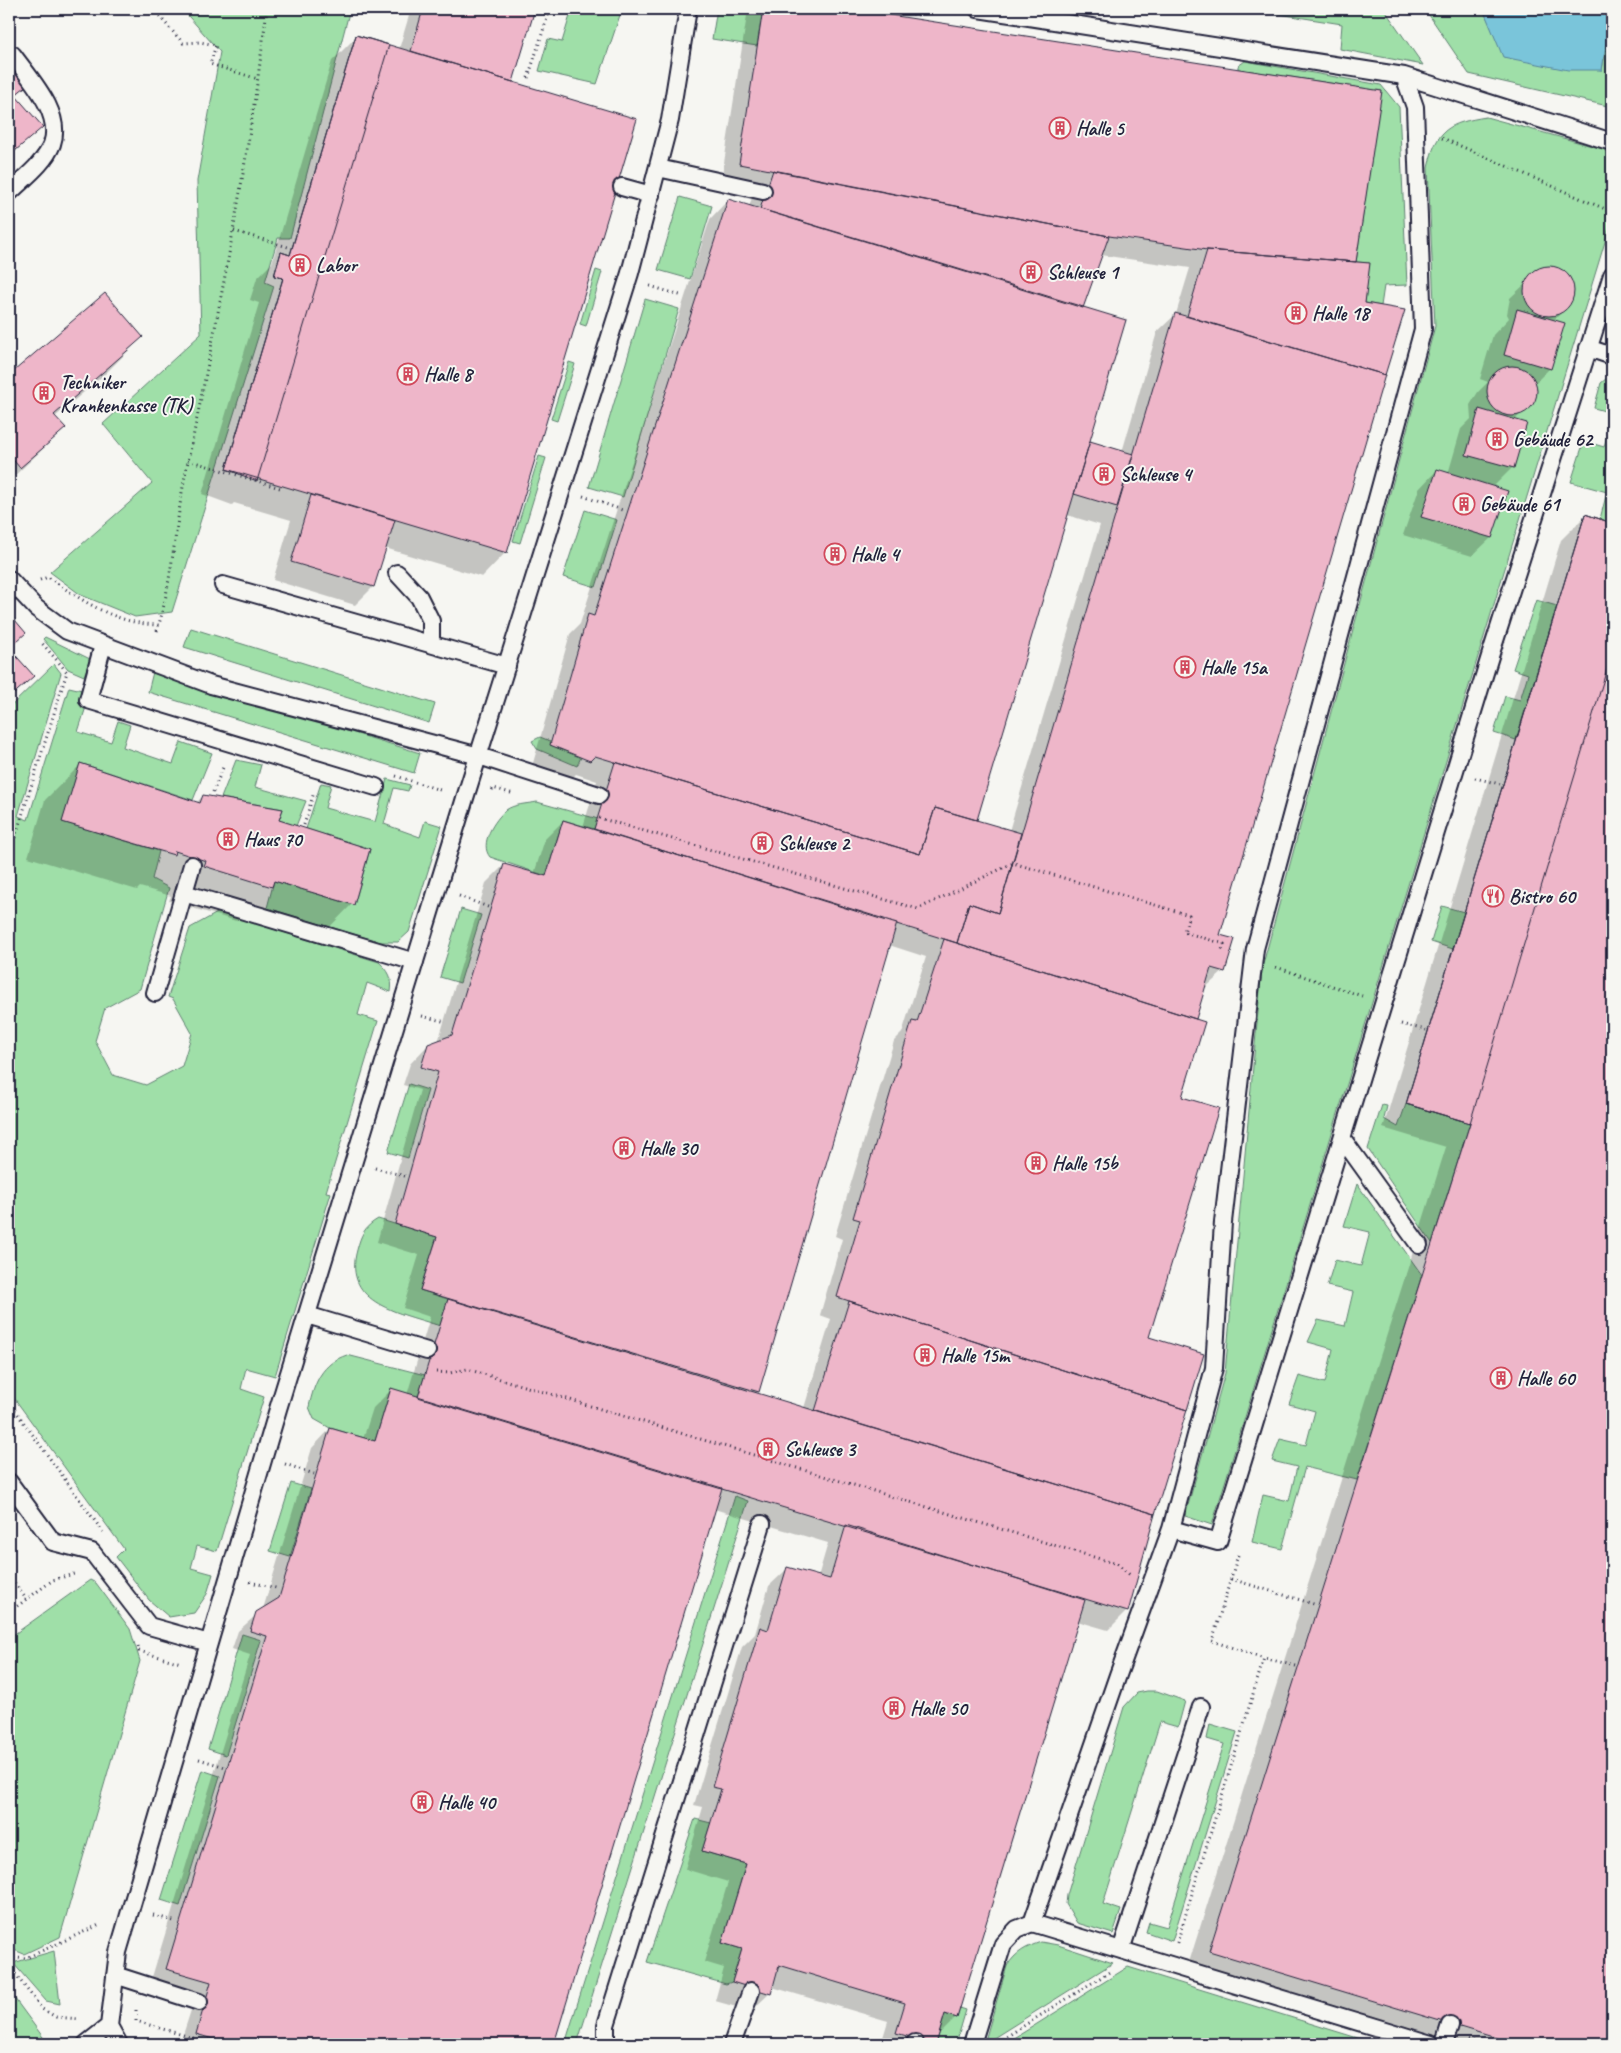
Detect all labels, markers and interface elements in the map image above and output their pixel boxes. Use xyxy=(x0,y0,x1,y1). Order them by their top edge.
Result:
building icon: Halle 5 xyxy=(1048,116,1072,140)
place label: Halle 5 xyxy=(1076,116,1126,141)
building icon: Labor xyxy=(288,253,312,277)
place label: Labor xyxy=(316,253,360,278)
building icon: Schleuse 1 xyxy=(1019,260,1043,284)
place label: Schleuse 1 xyxy=(1047,260,1120,285)
building icon: Halle 18 xyxy=(1284,301,1308,325)
place label: Halle 18 xyxy=(1312,301,1372,326)
building icon: Halle 8 xyxy=(396,362,420,386)
place label: Halle 8 xyxy=(424,362,475,387)
place label: Techniker Krankenkasse (TK) xyxy=(60,370,194,418)
building icon: Techniker Krankenkasse (TK) xyxy=(32,381,56,405)
building icon: Gebäude 62 xyxy=(1485,427,1509,451)
place label: Gebäude 62 xyxy=(1513,427,1595,452)
building icon: Schleuse 4 xyxy=(1092,462,1116,486)
place label: Schleuse 4 xyxy=(1120,462,1194,487)
building icon: Gebäude 61 xyxy=(1452,492,1476,516)
place label: Gebäude 61 xyxy=(1480,492,1562,517)
building icon: Halle 4 xyxy=(823,542,847,566)
place label: Halle 4 xyxy=(851,542,902,567)
building icon: Halle 15a xyxy=(1173,655,1197,679)
place label: Halle 15a xyxy=(1201,655,1269,680)
building icon: Haus 70 xyxy=(216,827,240,851)
place label: Haus 70 xyxy=(244,827,304,852)
building icon: Schleuse 2 xyxy=(750,831,774,855)
place label: Schleuse 2 xyxy=(778,831,851,856)
restaurant icon: Bistro 60 xyxy=(1481,884,1505,908)
place label: Bistro 60 xyxy=(1509,884,1577,909)
building icon: Halle 30 xyxy=(612,1136,636,1160)
place label: Halle 30 xyxy=(640,1136,699,1161)
building icon: Halle 15b xyxy=(1024,1151,1048,1175)
place label: Halle 15b xyxy=(1052,1151,1120,1176)
building icon: Halle 15m xyxy=(913,1343,937,1367)
place label: Halle 15m xyxy=(941,1343,1011,1368)
building icon: Halle 60 xyxy=(1489,1366,1513,1390)
place label: Halle 60 xyxy=(1517,1366,1576,1391)
building icon: Schleuse 3 xyxy=(756,1437,780,1461)
place label: Schleuse 3 xyxy=(784,1437,857,1462)
building icon: Halle 50 xyxy=(882,1696,906,1720)
place label: Halle 50 xyxy=(910,1696,969,1721)
building icon: Halle 40 xyxy=(410,1790,434,1814)
place label: Halle 40 xyxy=(438,1790,497,1815)

